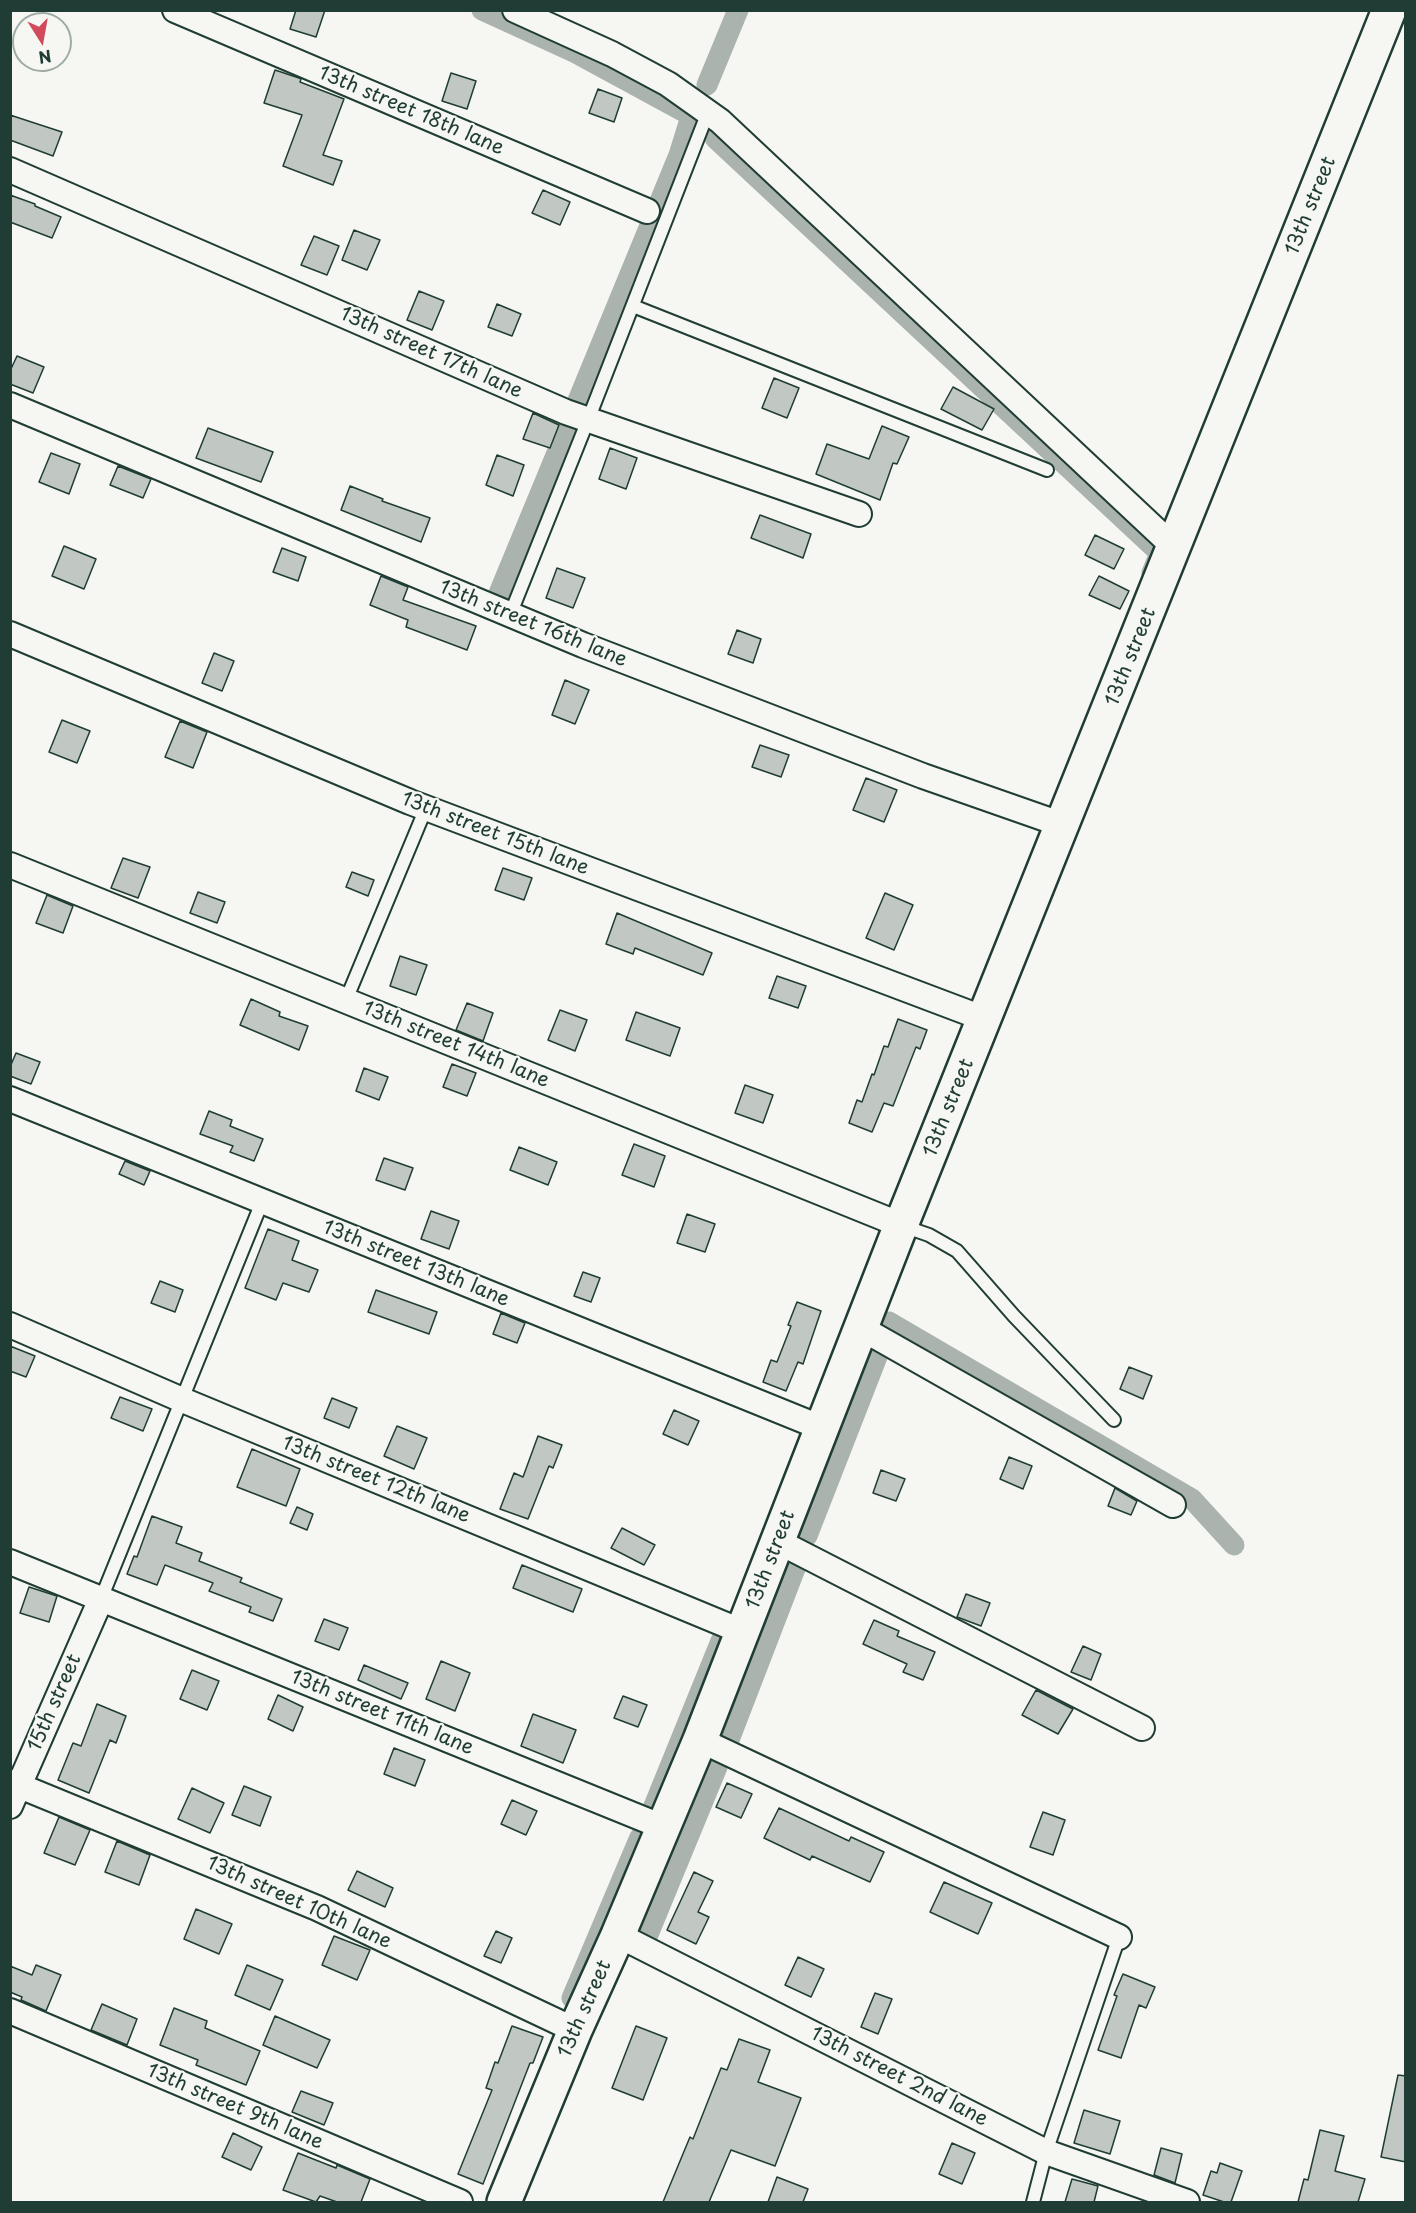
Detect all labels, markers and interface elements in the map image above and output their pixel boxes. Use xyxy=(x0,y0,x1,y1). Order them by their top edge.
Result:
north arrow xyxy=(12,12,72,72)
text: N xyxy=(37,45,54,71)
street label: 13th street 18th lane xyxy=(315,61,507,161)
street label: 13th street xyxy=(1280,153,1342,259)
street label: 13th street 17th lane xyxy=(336,302,526,404)
street label: 13th street 16th lane xyxy=(435,575,631,673)
street label: 13th street xyxy=(1100,604,1162,710)
street label: 13th street 15th lane xyxy=(398,787,592,881)
street label: 13th street 14th lane xyxy=(359,997,553,1093)
street label: 13th street xyxy=(918,1055,980,1161)
street label: 13th street 13th lane xyxy=(319,1216,513,1312)
street label: 13th street 12th lane xyxy=(278,1431,474,1529)
street label: 13th street xyxy=(741,1507,801,1613)
street label: 15th street xyxy=(23,1651,87,1755)
street label: 13th street 11th lane xyxy=(287,1665,477,1761)
street label: 13th street 10th lane xyxy=(203,1851,395,1955)
street label: 13th street xyxy=(553,1957,617,2061)
street label: 13th street 2nd lane xyxy=(806,2022,992,2132)
street label: 13th street 9th lane xyxy=(143,2059,327,2155)

